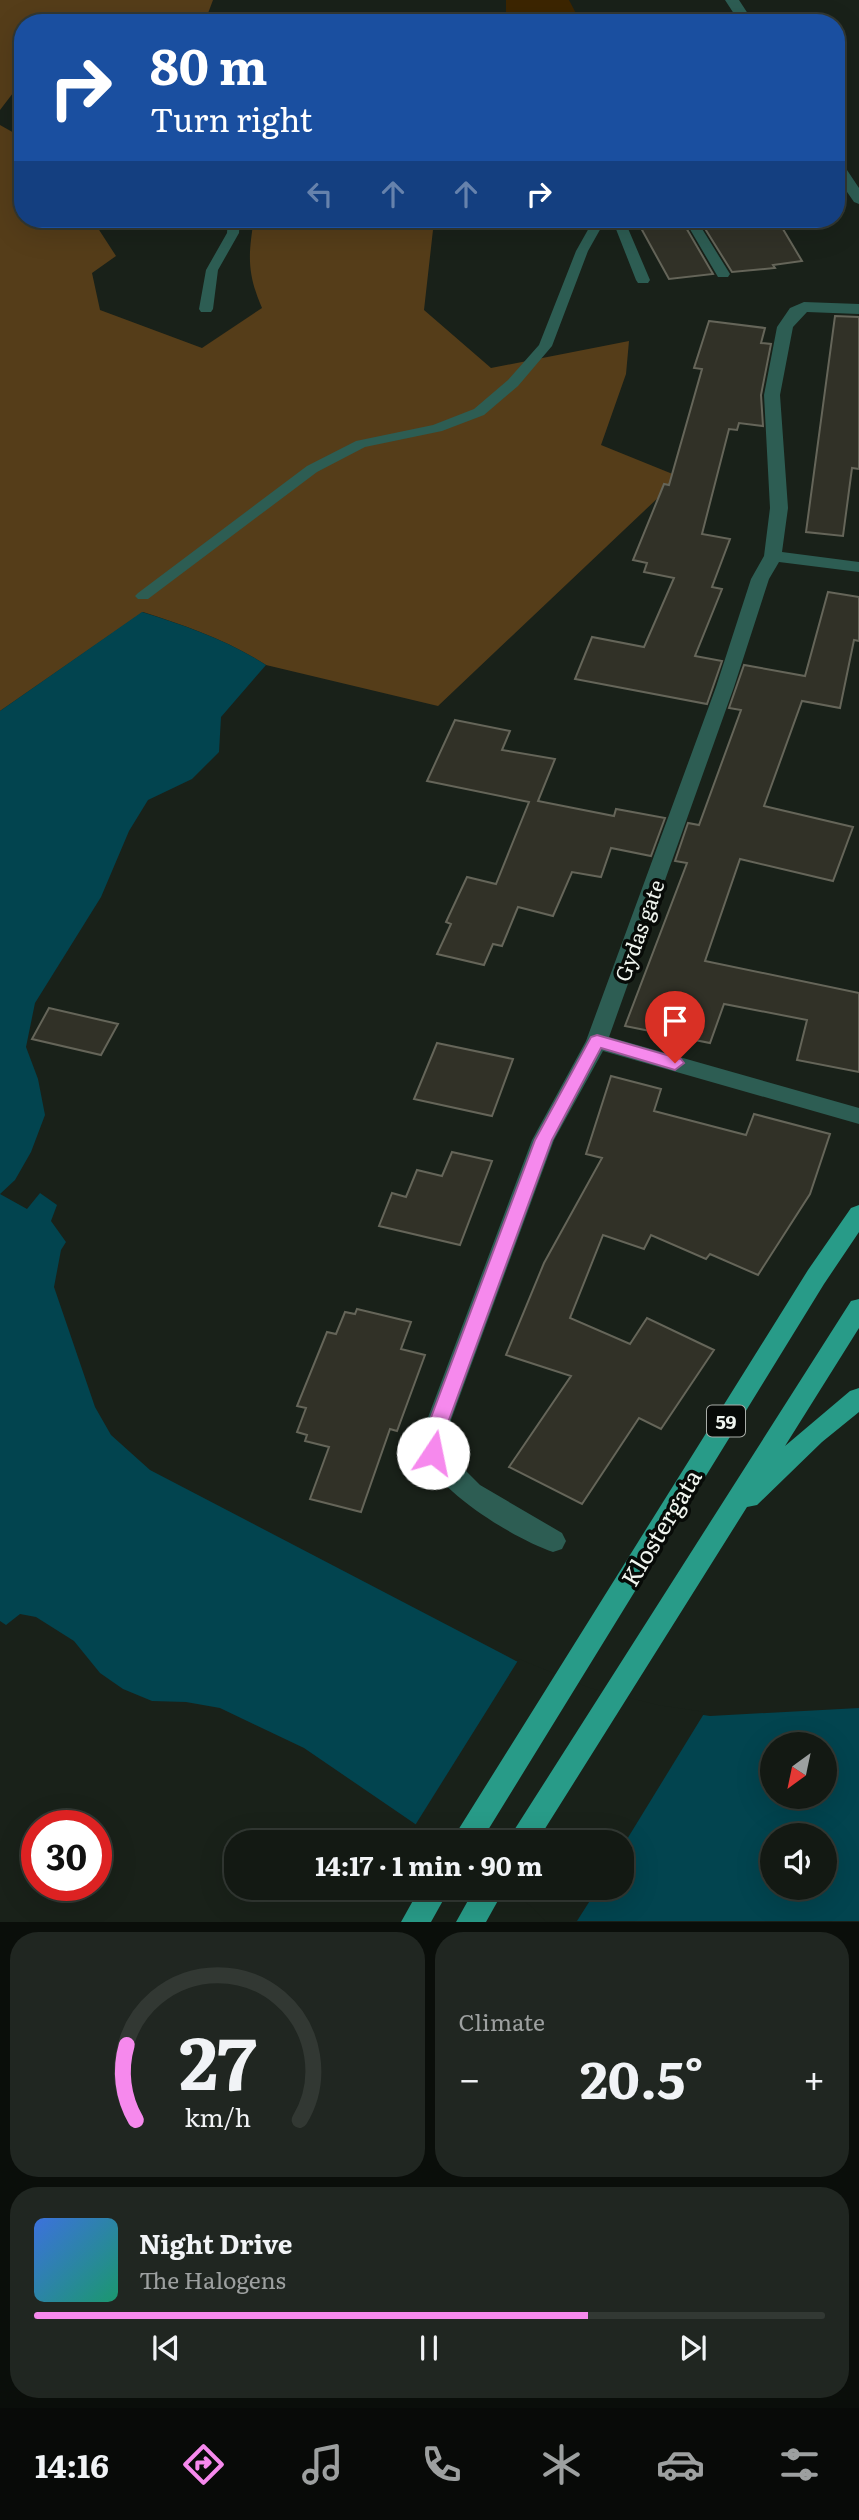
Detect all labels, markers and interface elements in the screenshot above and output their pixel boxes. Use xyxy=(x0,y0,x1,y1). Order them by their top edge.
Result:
text: 80 m xyxy=(150,27,268,100)
icon: right xyxy=(35,42,126,133)
text: Turn right xyxy=(150,94,312,142)
icon: left xyxy=(301,175,339,213)
icon: ahead xyxy=(374,175,412,213)
icon: ahead xyxy=(447,175,485,213)
icon: right xyxy=(520,175,558,213)
street label: Gydas gate xyxy=(605,875,671,985)
pin xyxy=(645,991,705,1063)
icon: arrive xyxy=(656,1002,694,1040)
road number: 59 xyxy=(707,1406,745,1436)
position arrow xyxy=(396,1416,470,1490)
street label: Klostergata xyxy=(611,1462,709,1592)
north arrow xyxy=(760,1732,836,1810)
map controls xyxy=(760,1732,837,1900)
speed limit sign: 30 xyxy=(21,1810,112,1901)
button: sound xyxy=(760,1823,837,1900)
text: 14:17 · 1 min · 90 m xyxy=(315,1845,543,1884)
text: Climate xyxy=(459,2004,545,2038)
text: 27 xyxy=(178,2005,257,2113)
text: 20.5° xyxy=(580,2038,704,2115)
text: − xyxy=(459,2048,481,2105)
text: + xyxy=(803,2048,825,2105)
text: km/h xyxy=(184,2098,251,2135)
text: Night Drive xyxy=(139,2223,293,2262)
text: The Halogens xyxy=(139,2262,286,2296)
icon: previous xyxy=(147,2329,185,2367)
icon: pause xyxy=(410,2329,448,2367)
icon: next xyxy=(674,2329,712,2367)
text: 14:16 xyxy=(35,2440,109,2488)
icon: directions xyxy=(179,2440,228,2489)
icon: music xyxy=(298,2440,347,2489)
icon: phone xyxy=(417,2440,466,2489)
icon: climate xyxy=(537,2440,586,2489)
icon: car xyxy=(656,2440,705,2489)
icon: filters xyxy=(775,2440,824,2489)

